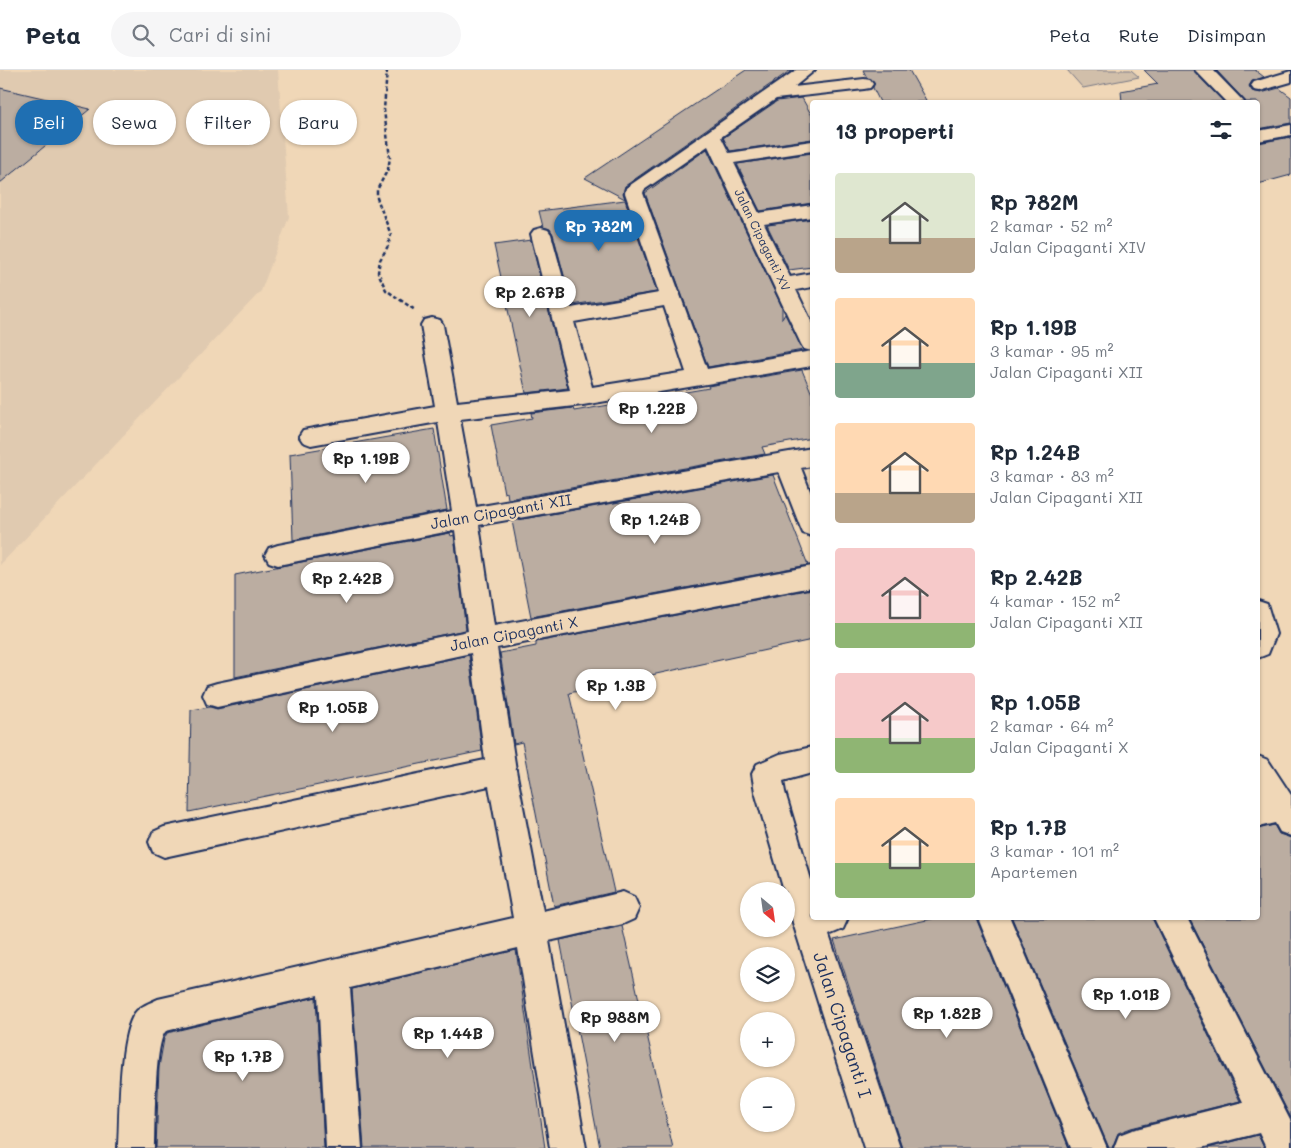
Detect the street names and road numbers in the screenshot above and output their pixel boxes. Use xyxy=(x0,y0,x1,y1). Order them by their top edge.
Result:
street label: Jalan Cipaganti XV xyxy=(731,186,795,294)
street label: Jalan Cipaganti XII xyxy=(429,489,573,533)
street label: Jalan Cipaganti X xyxy=(448,611,580,655)
street label: Jalan Cipaganti I xyxy=(808,949,878,1101)

